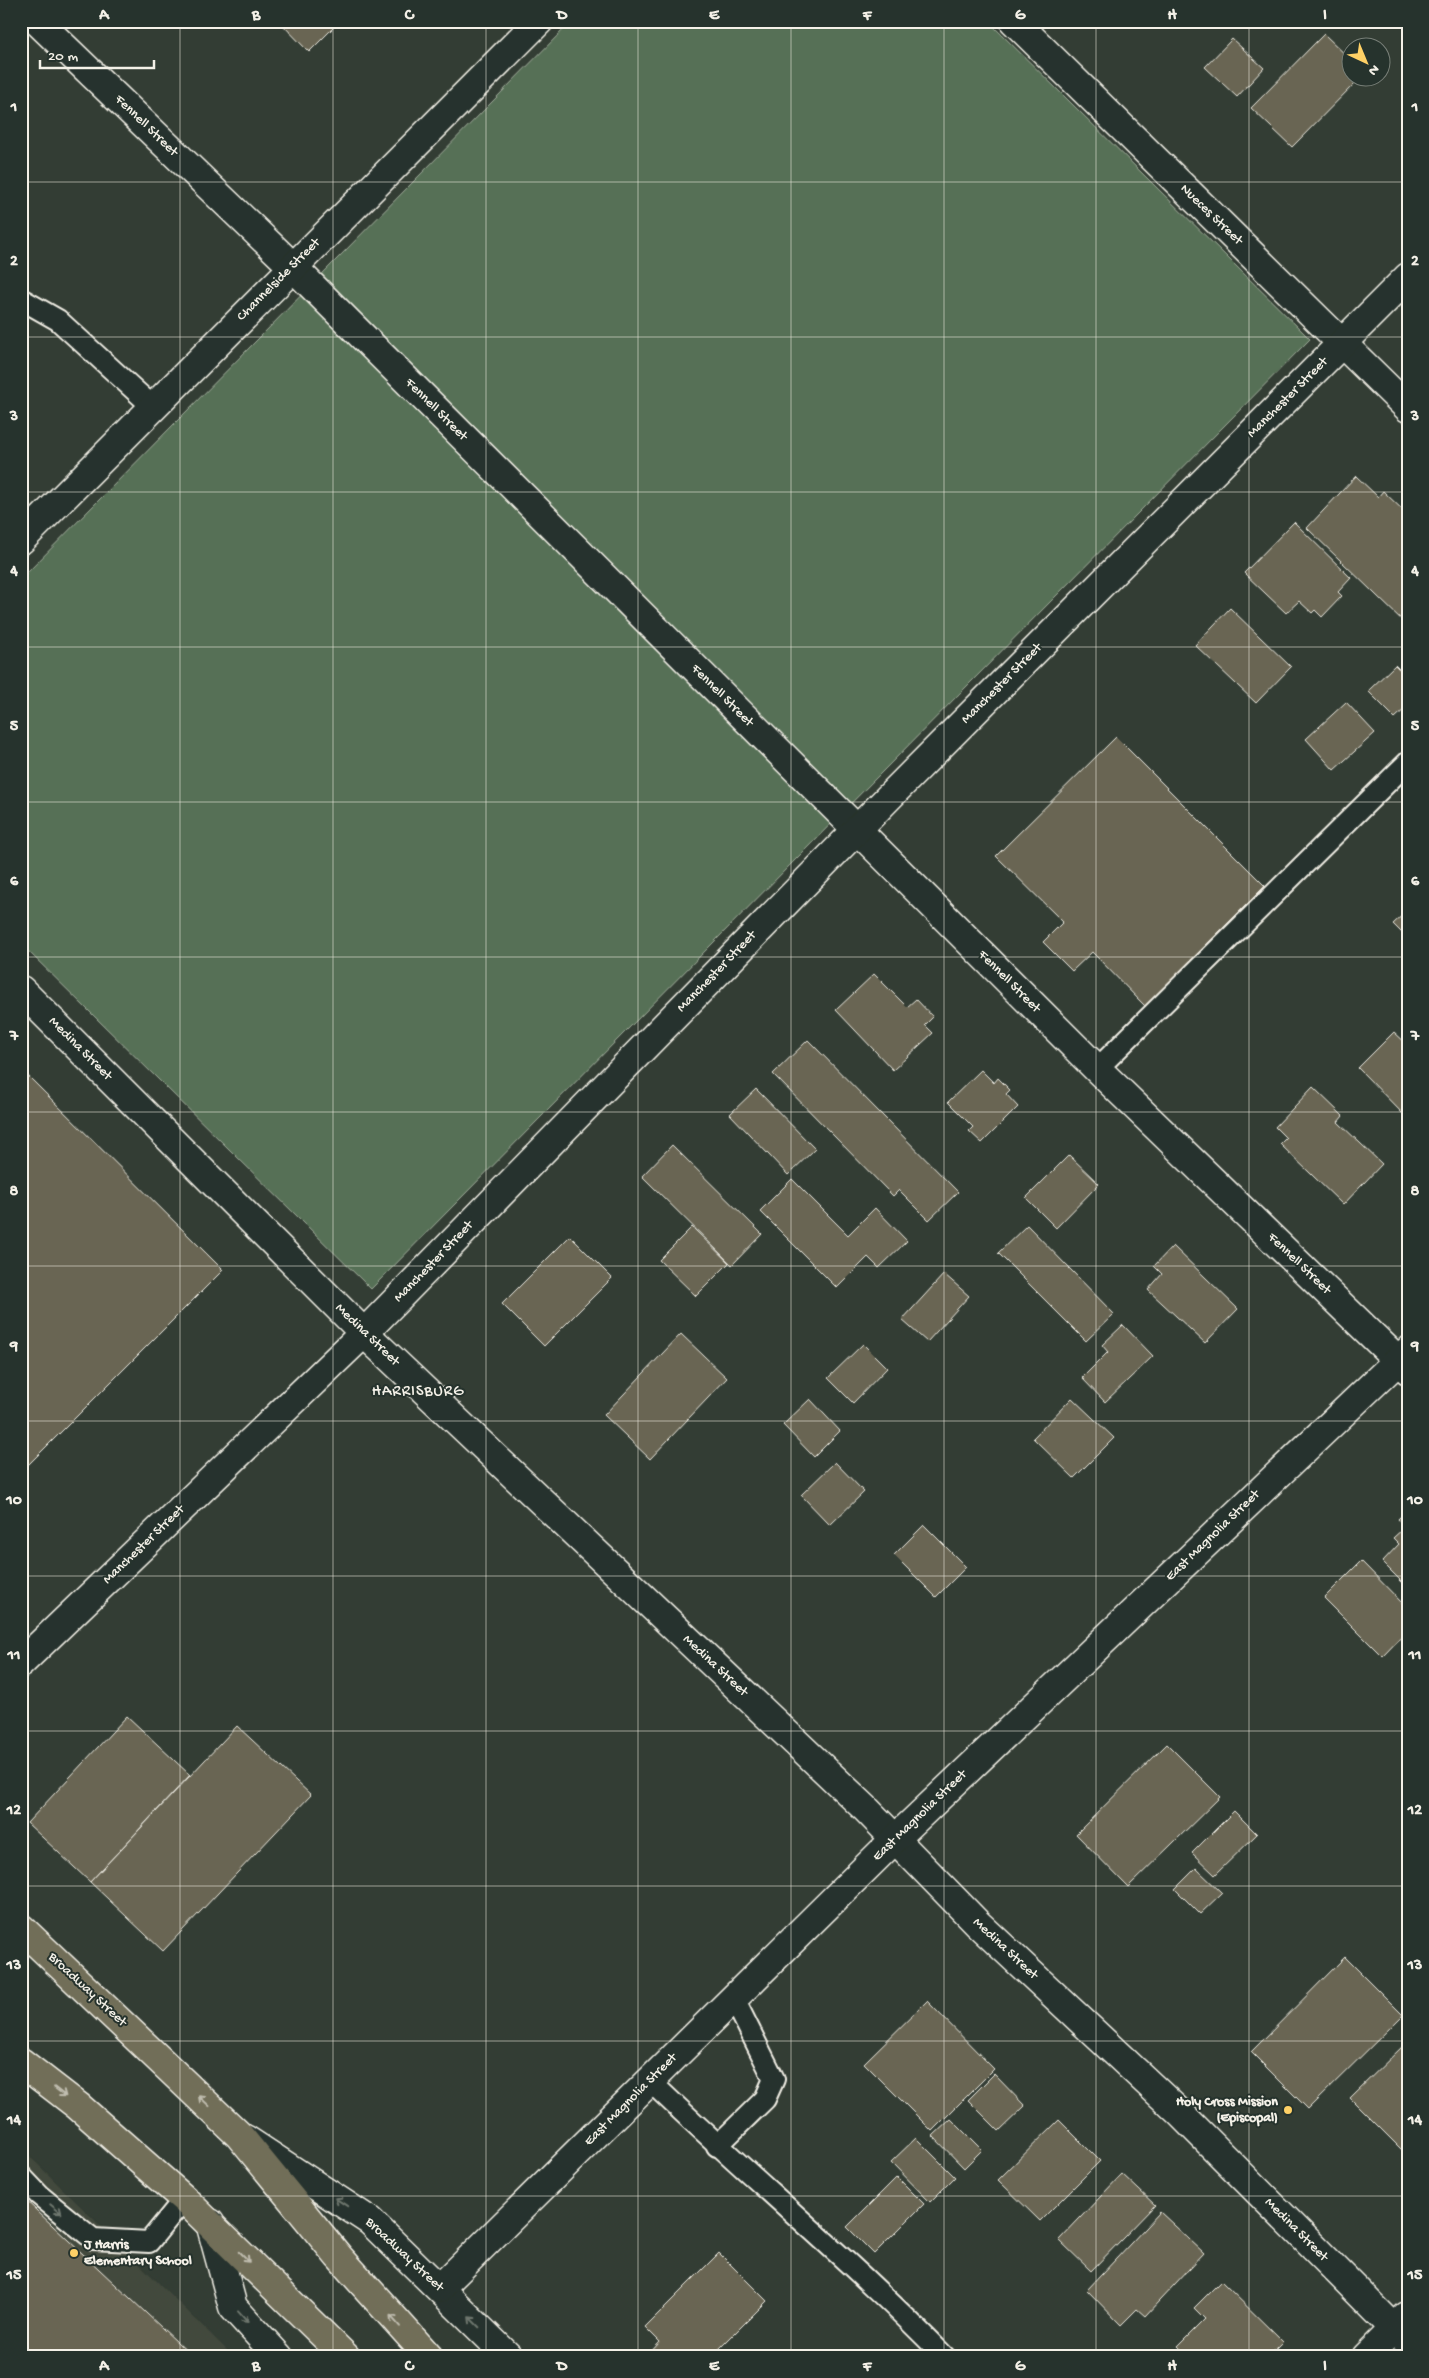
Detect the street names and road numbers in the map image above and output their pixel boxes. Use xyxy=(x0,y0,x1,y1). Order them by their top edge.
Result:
street label: Fennell Street xyxy=(110,91,182,161)
street label: Nueces Street xyxy=(1176,181,1247,250)
street label: Channelside Street xyxy=(234,234,325,325)
street label: Manchester Street xyxy=(1244,353,1333,442)
street label: Fennell Street xyxy=(400,374,472,446)
street label: Manchester Street xyxy=(958,639,1047,728)
street label: Fennell Street xyxy=(686,660,758,732)
street label: Manchester Street xyxy=(674,927,761,1017)
street label: Fennell Street xyxy=(973,946,1045,1018)
street label: Medina Street xyxy=(45,1014,116,1085)
street label: Manchester Street xyxy=(391,1217,478,1307)
street label: Fennell Street xyxy=(1263,1229,1335,1299)
street label: Medina Street xyxy=(331,1300,404,1371)
street label: East Magnolia Street xyxy=(1162,1486,1265,1585)
street label: Manchester Street xyxy=(99,1501,189,1588)
street label: Medina Street xyxy=(679,1631,752,1701)
street label: East Magnolia Street xyxy=(869,1766,972,1865)
street label: Medina Street xyxy=(969,1914,1042,1984)
street label: Broadway Street xyxy=(43,1948,131,2032)
street label: East Magnolia Street xyxy=(581,2049,682,2150)
street label: Medina Street xyxy=(1261,2195,1332,2266)
street label: Broadway Street xyxy=(360,2213,448,2297)

